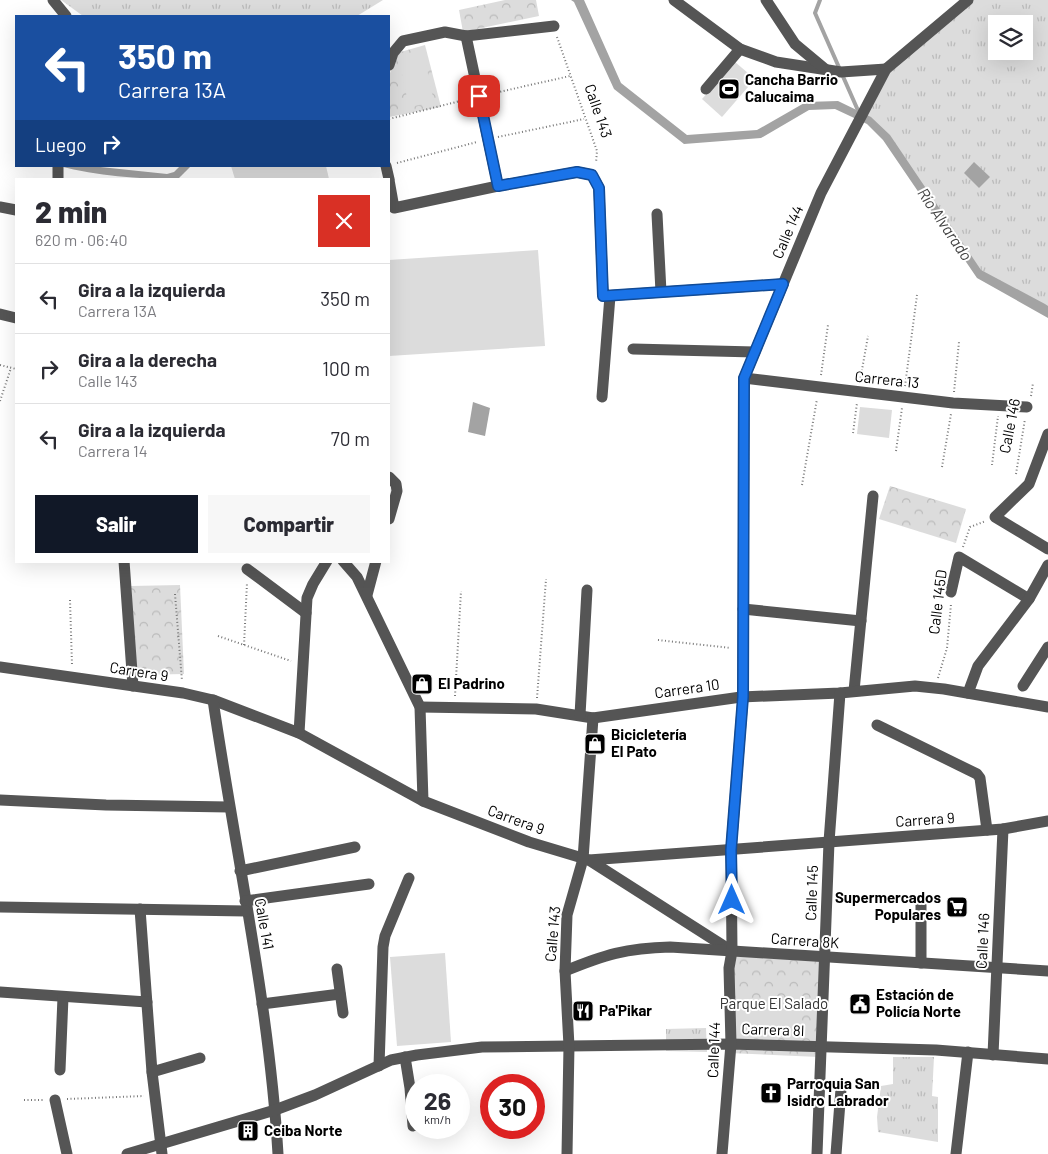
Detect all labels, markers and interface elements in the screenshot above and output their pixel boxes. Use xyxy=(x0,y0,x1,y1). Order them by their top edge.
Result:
map controls xyxy=(988,15,1033,60)
button: layers xyxy=(988,15,1033,60)
text: 350 m xyxy=(118,34,212,76)
icon: left xyxy=(35,35,100,100)
place label: Cancha Barrio Calucaima xyxy=(745,70,838,105)
pin xyxy=(458,75,500,117)
text: Carrera 13A xyxy=(118,76,226,102)
sports icon: Cancha Barrio Calucaima xyxy=(717,77,741,101)
street label: Calle 143 xyxy=(581,81,617,140)
icon: arrive xyxy=(465,82,493,110)
icon: right xyxy=(97,130,125,158)
text: Luego xyxy=(35,133,87,156)
water label: Río Alvarado xyxy=(914,184,977,264)
text: 2 min xyxy=(35,193,107,229)
button: close xyxy=(318,195,370,247)
street label: Calle 144 xyxy=(768,202,806,261)
text: 620 m · 06:40 xyxy=(35,230,128,249)
text: Gira a la izquierda xyxy=(78,278,226,301)
icon: left xyxy=(35,285,63,313)
text: 350 m xyxy=(320,287,370,310)
text: Carrera 13A xyxy=(78,301,157,320)
text: Gira a la derecha xyxy=(78,348,217,371)
icon: right xyxy=(35,355,63,383)
text: 100 m xyxy=(322,357,370,380)
street label: Carrera 13 xyxy=(854,367,920,391)
text: Calle 143 xyxy=(78,371,138,390)
street label: Calle 146 xyxy=(995,397,1023,455)
text: Gira a la izquierda xyxy=(78,418,226,441)
icon: left xyxy=(35,425,63,453)
text: 70 m xyxy=(331,427,370,450)
text: Carrera 14 xyxy=(78,441,147,460)
button: Salir xyxy=(35,495,198,553)
button: Compartir xyxy=(208,495,370,553)
street label: Calle 145D xyxy=(924,568,950,635)
street label: Carrera 9 xyxy=(108,657,170,685)
shop icon: El Padrino xyxy=(410,672,434,696)
place label: El Padrino xyxy=(438,674,505,692)
street label: Carrera 10 xyxy=(653,675,720,701)
place label: Bicicletería El Pato xyxy=(611,725,687,760)
shop icon: Bicicletería El Pato xyxy=(583,732,607,756)
street label: Carrera 9 xyxy=(485,800,547,838)
street label: Carrera 9 xyxy=(895,808,955,830)
street label: Calle 145 xyxy=(801,865,821,921)
position arrow xyxy=(705,873,757,925)
place label: Supermercados Populares xyxy=(835,888,941,923)
supermarket icon: Supermercados Populares xyxy=(945,895,969,919)
street label: Calle 141 xyxy=(252,897,278,951)
street label: Calle 143 xyxy=(541,905,563,962)
street label: Calle 146 xyxy=(972,913,992,969)
street label: Carrera 8K xyxy=(770,929,840,951)
place label: Estación de Policía Norte xyxy=(876,985,961,1020)
public building icon: Estación de Policía Norte xyxy=(848,992,872,1016)
park label: Parque El Salado xyxy=(720,994,828,1012)
restaurant icon: Pa'Pikar xyxy=(571,999,595,1023)
place label: Pa'Pikar xyxy=(599,1001,652,1019)
street label: Carrera 8I xyxy=(741,1019,805,1039)
street label: Calle 144 xyxy=(703,1021,723,1078)
speed limit sign: 30 xyxy=(480,1074,545,1139)
place label: Parroquia San Isidro Labrador xyxy=(787,1074,889,1109)
church icon: Parroquia San Isidro Labrador xyxy=(759,1081,783,1105)
text: 26 xyxy=(424,1085,451,1115)
text: km/h xyxy=(424,1112,451,1126)
building icon: Ceiba Norte xyxy=(236,1119,260,1143)
place label: Ceiba Norte xyxy=(264,1121,342,1139)

